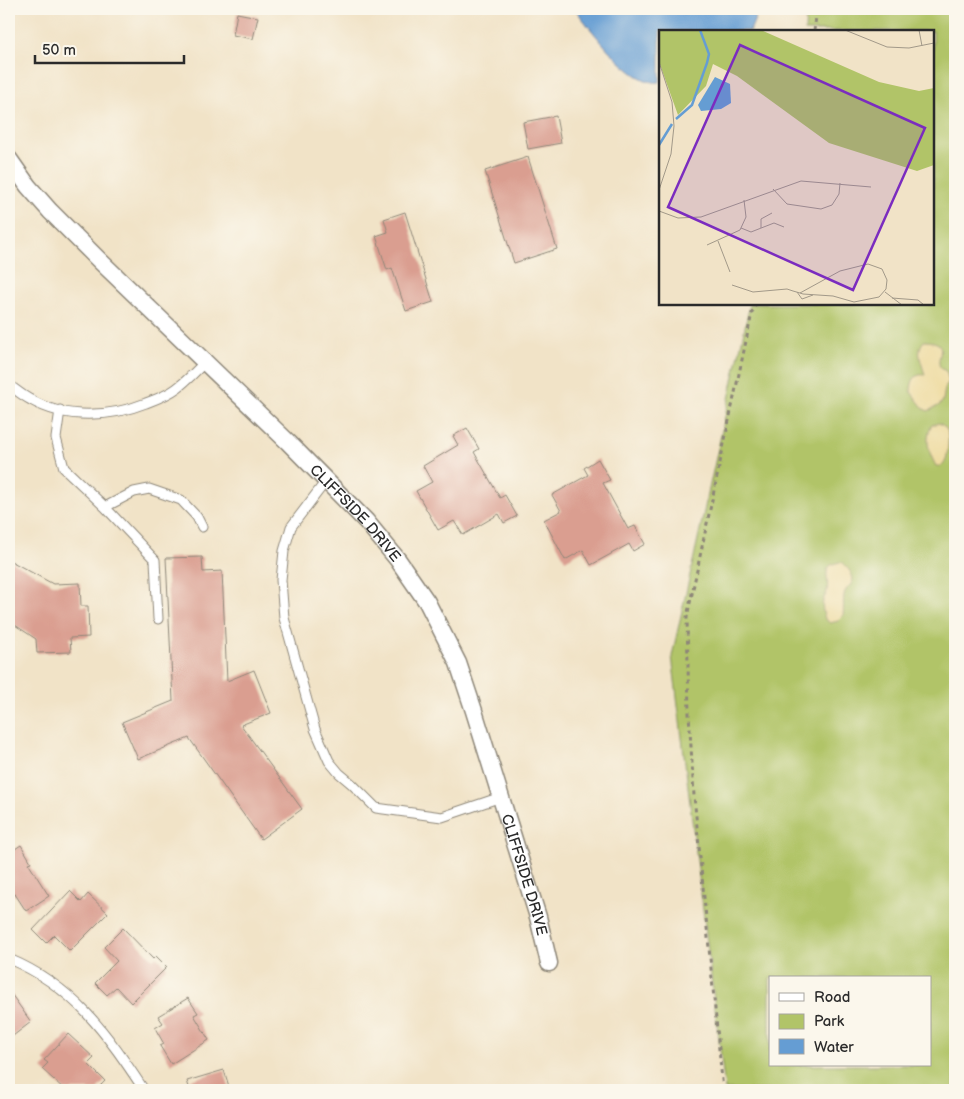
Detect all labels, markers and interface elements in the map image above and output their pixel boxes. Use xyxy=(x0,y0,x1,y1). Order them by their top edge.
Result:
inset map xyxy=(659,30,934,305)
scale bar xyxy=(35,32,184,64)
text: 50 m xyxy=(42,41,76,60)
street label: CLIFFSIDE DRIVE xyxy=(305,461,405,566)
street label: CLIFFSIDE DRIVE xyxy=(497,812,551,938)
legend xyxy=(769,976,932,1066)
text: Road xyxy=(814,988,850,1007)
text: Park xyxy=(814,1012,845,1031)
text: Water xyxy=(814,1038,854,1057)

